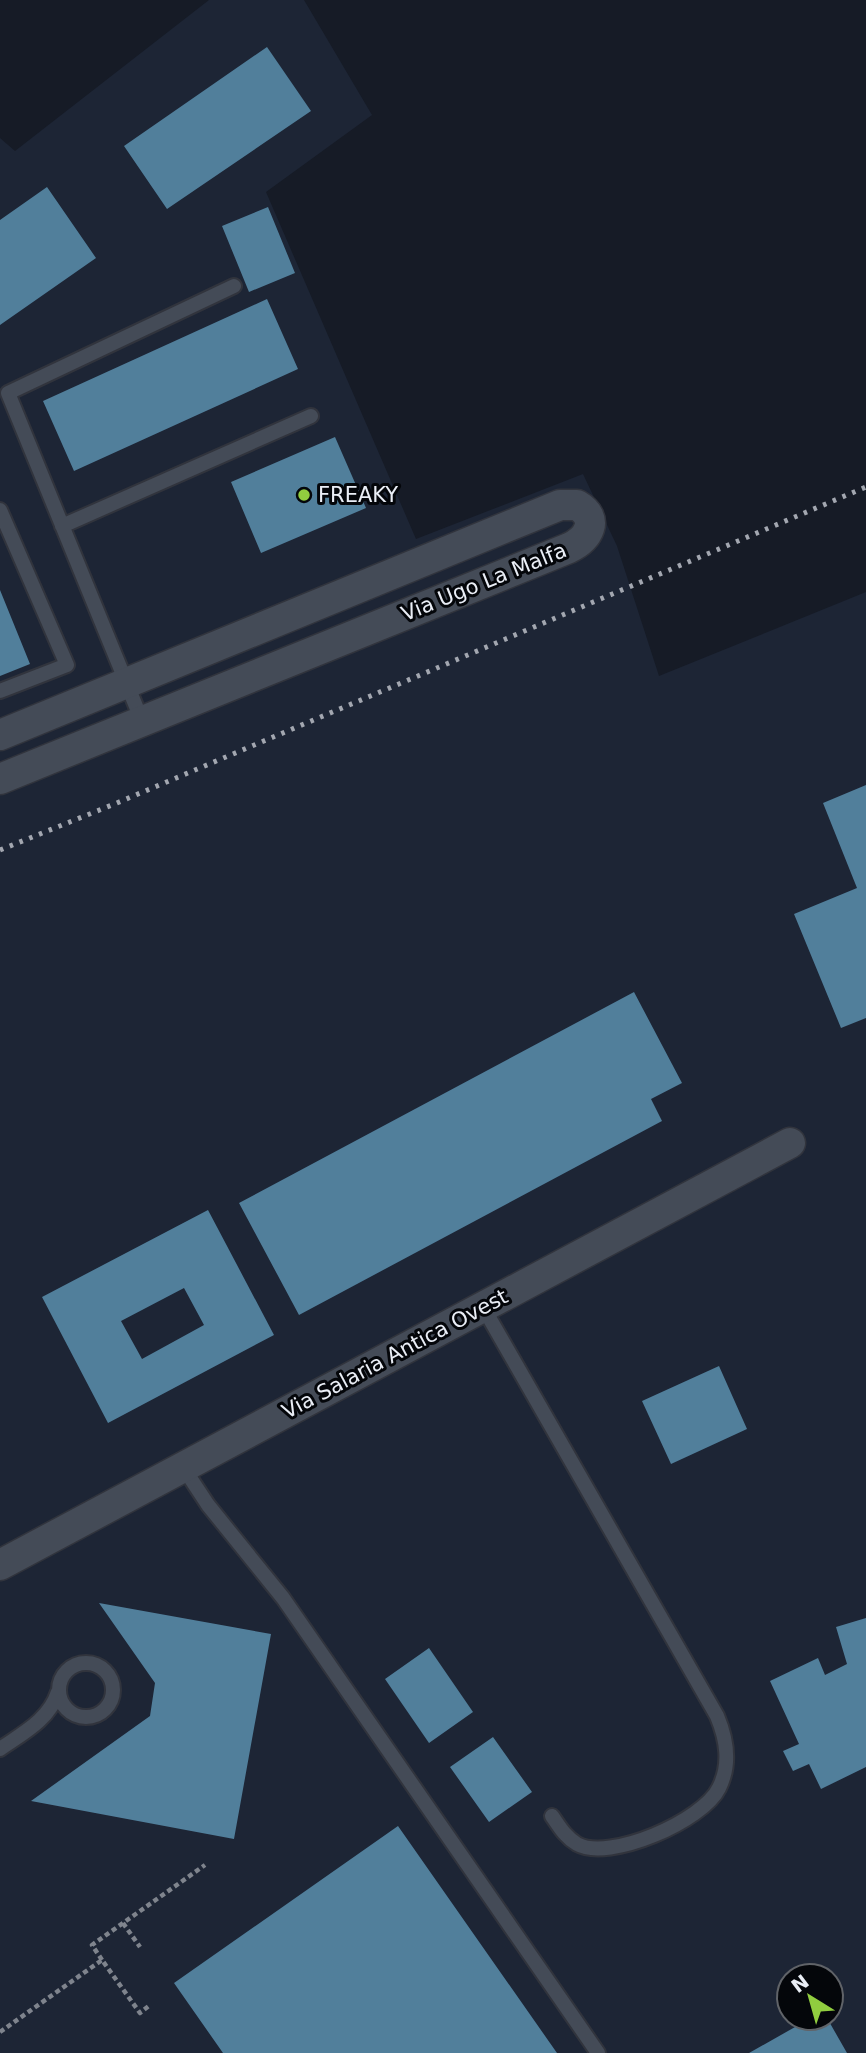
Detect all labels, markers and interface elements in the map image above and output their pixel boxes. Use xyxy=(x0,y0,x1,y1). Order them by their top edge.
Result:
place label: FREAKY xyxy=(318,483,398,507)
marker: FREAKY xyxy=(296,487,312,503)
street label: Via Ugo La Malfa xyxy=(398,538,570,626)
street label: Via Salaria Antica Ovest xyxy=(278,1284,512,1424)
north arrow xyxy=(775,1962,845,2032)
text: N xyxy=(787,1970,813,1997)

